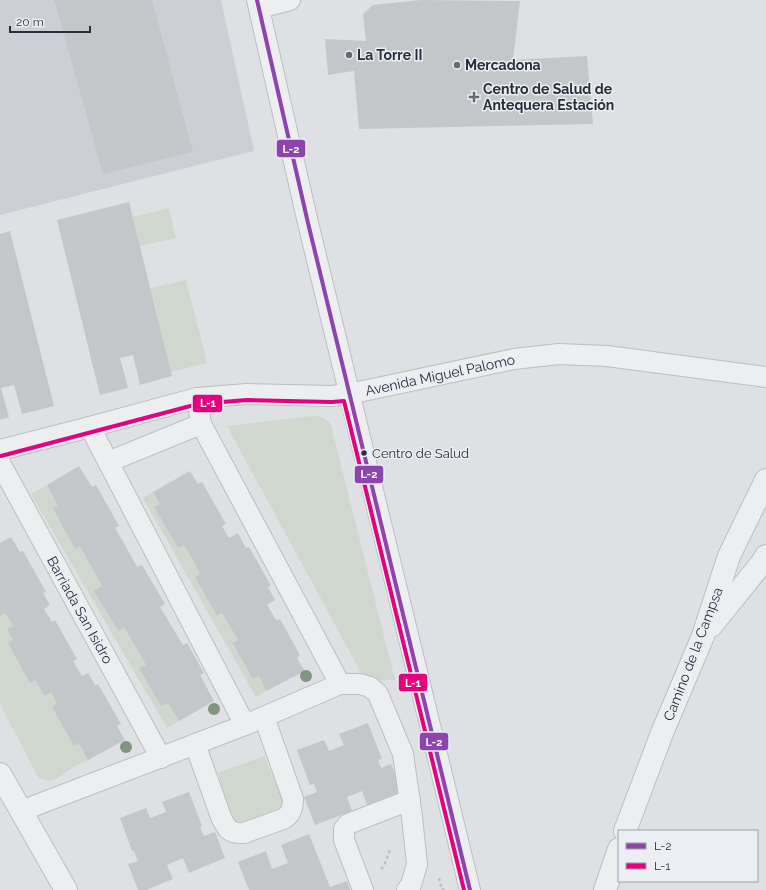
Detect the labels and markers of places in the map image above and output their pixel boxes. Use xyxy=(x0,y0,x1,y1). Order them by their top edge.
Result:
place label: La Torre II xyxy=(357,47,422,63)
marker: La Torre II xyxy=(344,50,354,60)
place label: Mercadona xyxy=(465,57,541,73)
marker: Mercadona xyxy=(452,60,462,70)
place label: Centro de Salud de Antequera Estación xyxy=(483,81,614,113)
marker: Centro de Salud de Antequera Estación xyxy=(468,91,480,103)
place label: Centro de Salud xyxy=(372,446,469,461)
marker: Centro de Salud xyxy=(359,448,369,458)

